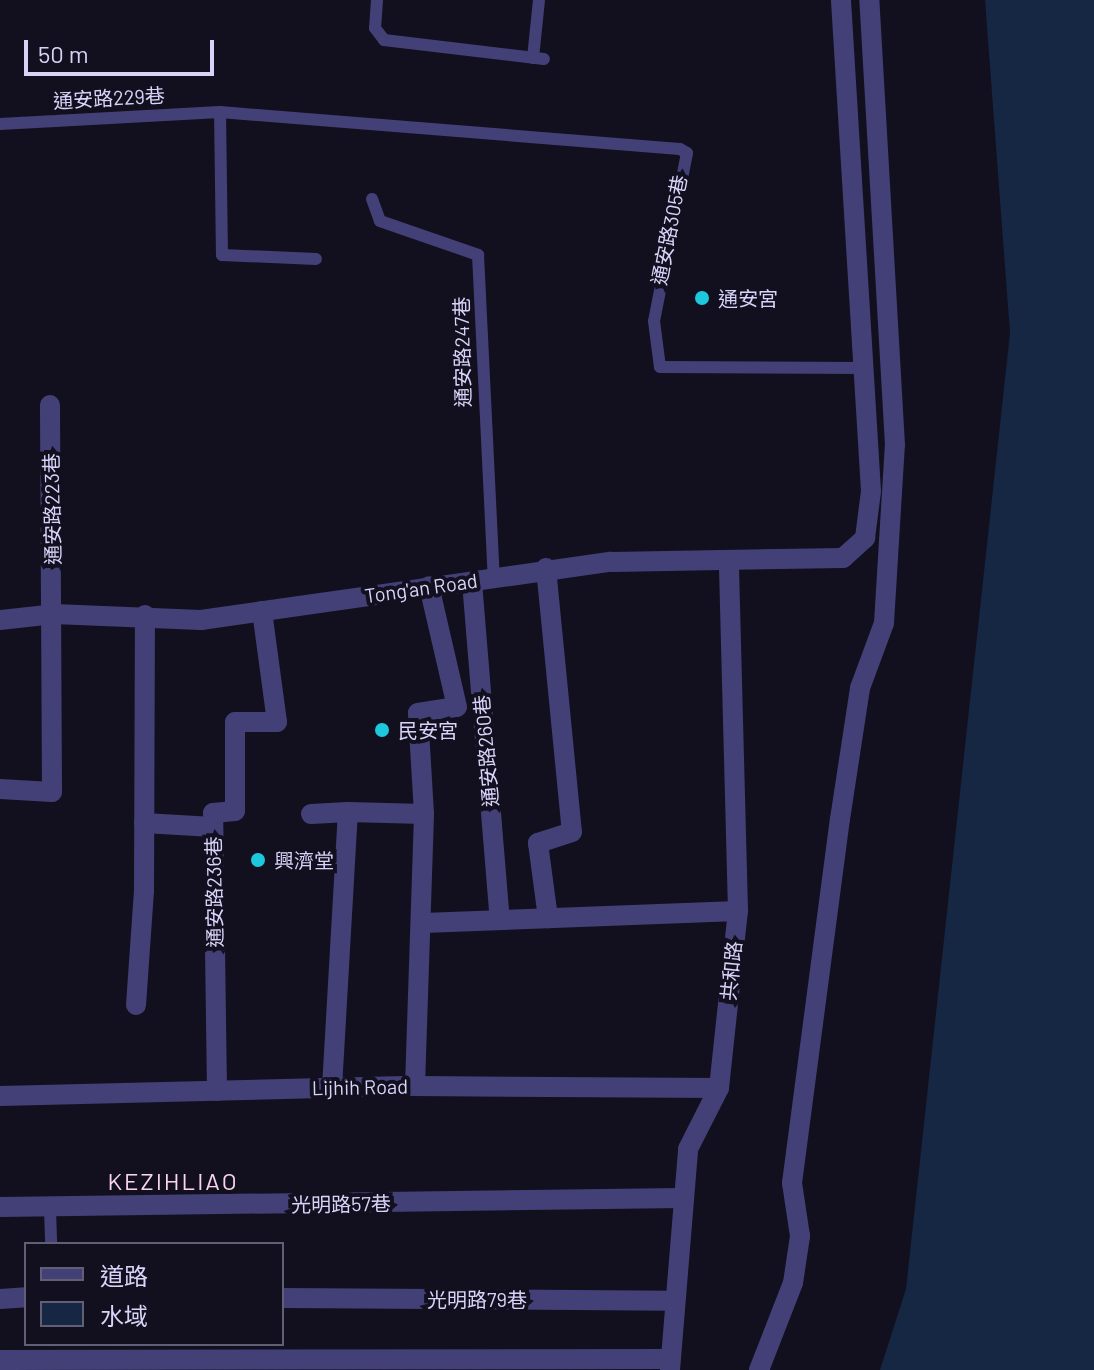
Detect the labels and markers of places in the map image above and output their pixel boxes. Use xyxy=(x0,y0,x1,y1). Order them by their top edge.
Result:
place label: 通安宮 xyxy=(718,286,778,310)
marker: 通安宮 xyxy=(693,289,711,307)
place label: 民安宮 xyxy=(398,718,458,742)
marker: 民安宮 xyxy=(373,721,391,739)
place label: 興濟堂 xyxy=(274,848,334,872)
marker: 興濟堂 xyxy=(249,851,267,869)

